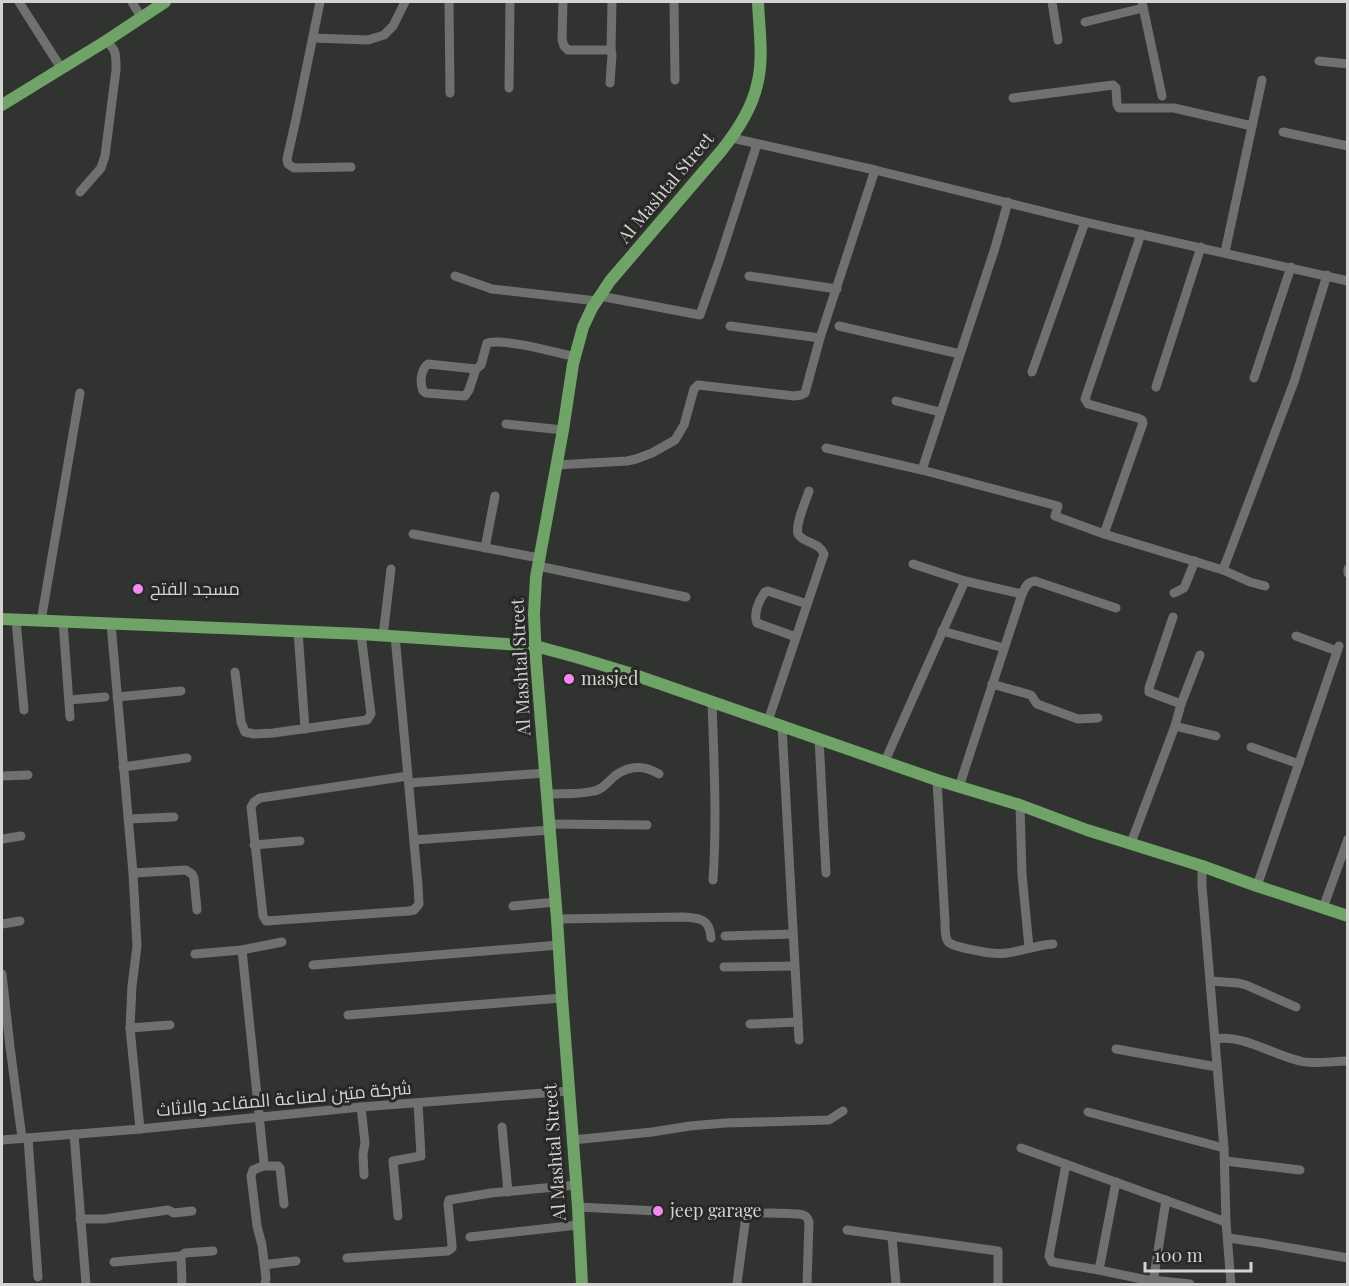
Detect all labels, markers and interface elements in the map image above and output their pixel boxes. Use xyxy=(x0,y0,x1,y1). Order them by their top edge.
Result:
street label: Al Mashtal Street xyxy=(611,127,719,248)
place label: مسجد الفتح xyxy=(150,576,240,601)
marker: مسجد الفتح xyxy=(131,582,145,596)
street label: Al Mashtal Street xyxy=(504,597,536,737)
place label: masjed xyxy=(581,666,639,690)
marker: masjed xyxy=(562,672,576,686)
street label: شركة متين لصناعة المقاعد والاثاث xyxy=(155,1075,412,1121)
street label: Al Mashtal Street xyxy=(537,1082,571,1222)
place label: jeep garage xyxy=(669,1198,762,1222)
marker: jeep garage xyxy=(651,1204,665,1218)
scale bar xyxy=(1145,1235,1252,1273)
text: 100 m xyxy=(1154,1243,1203,1267)

